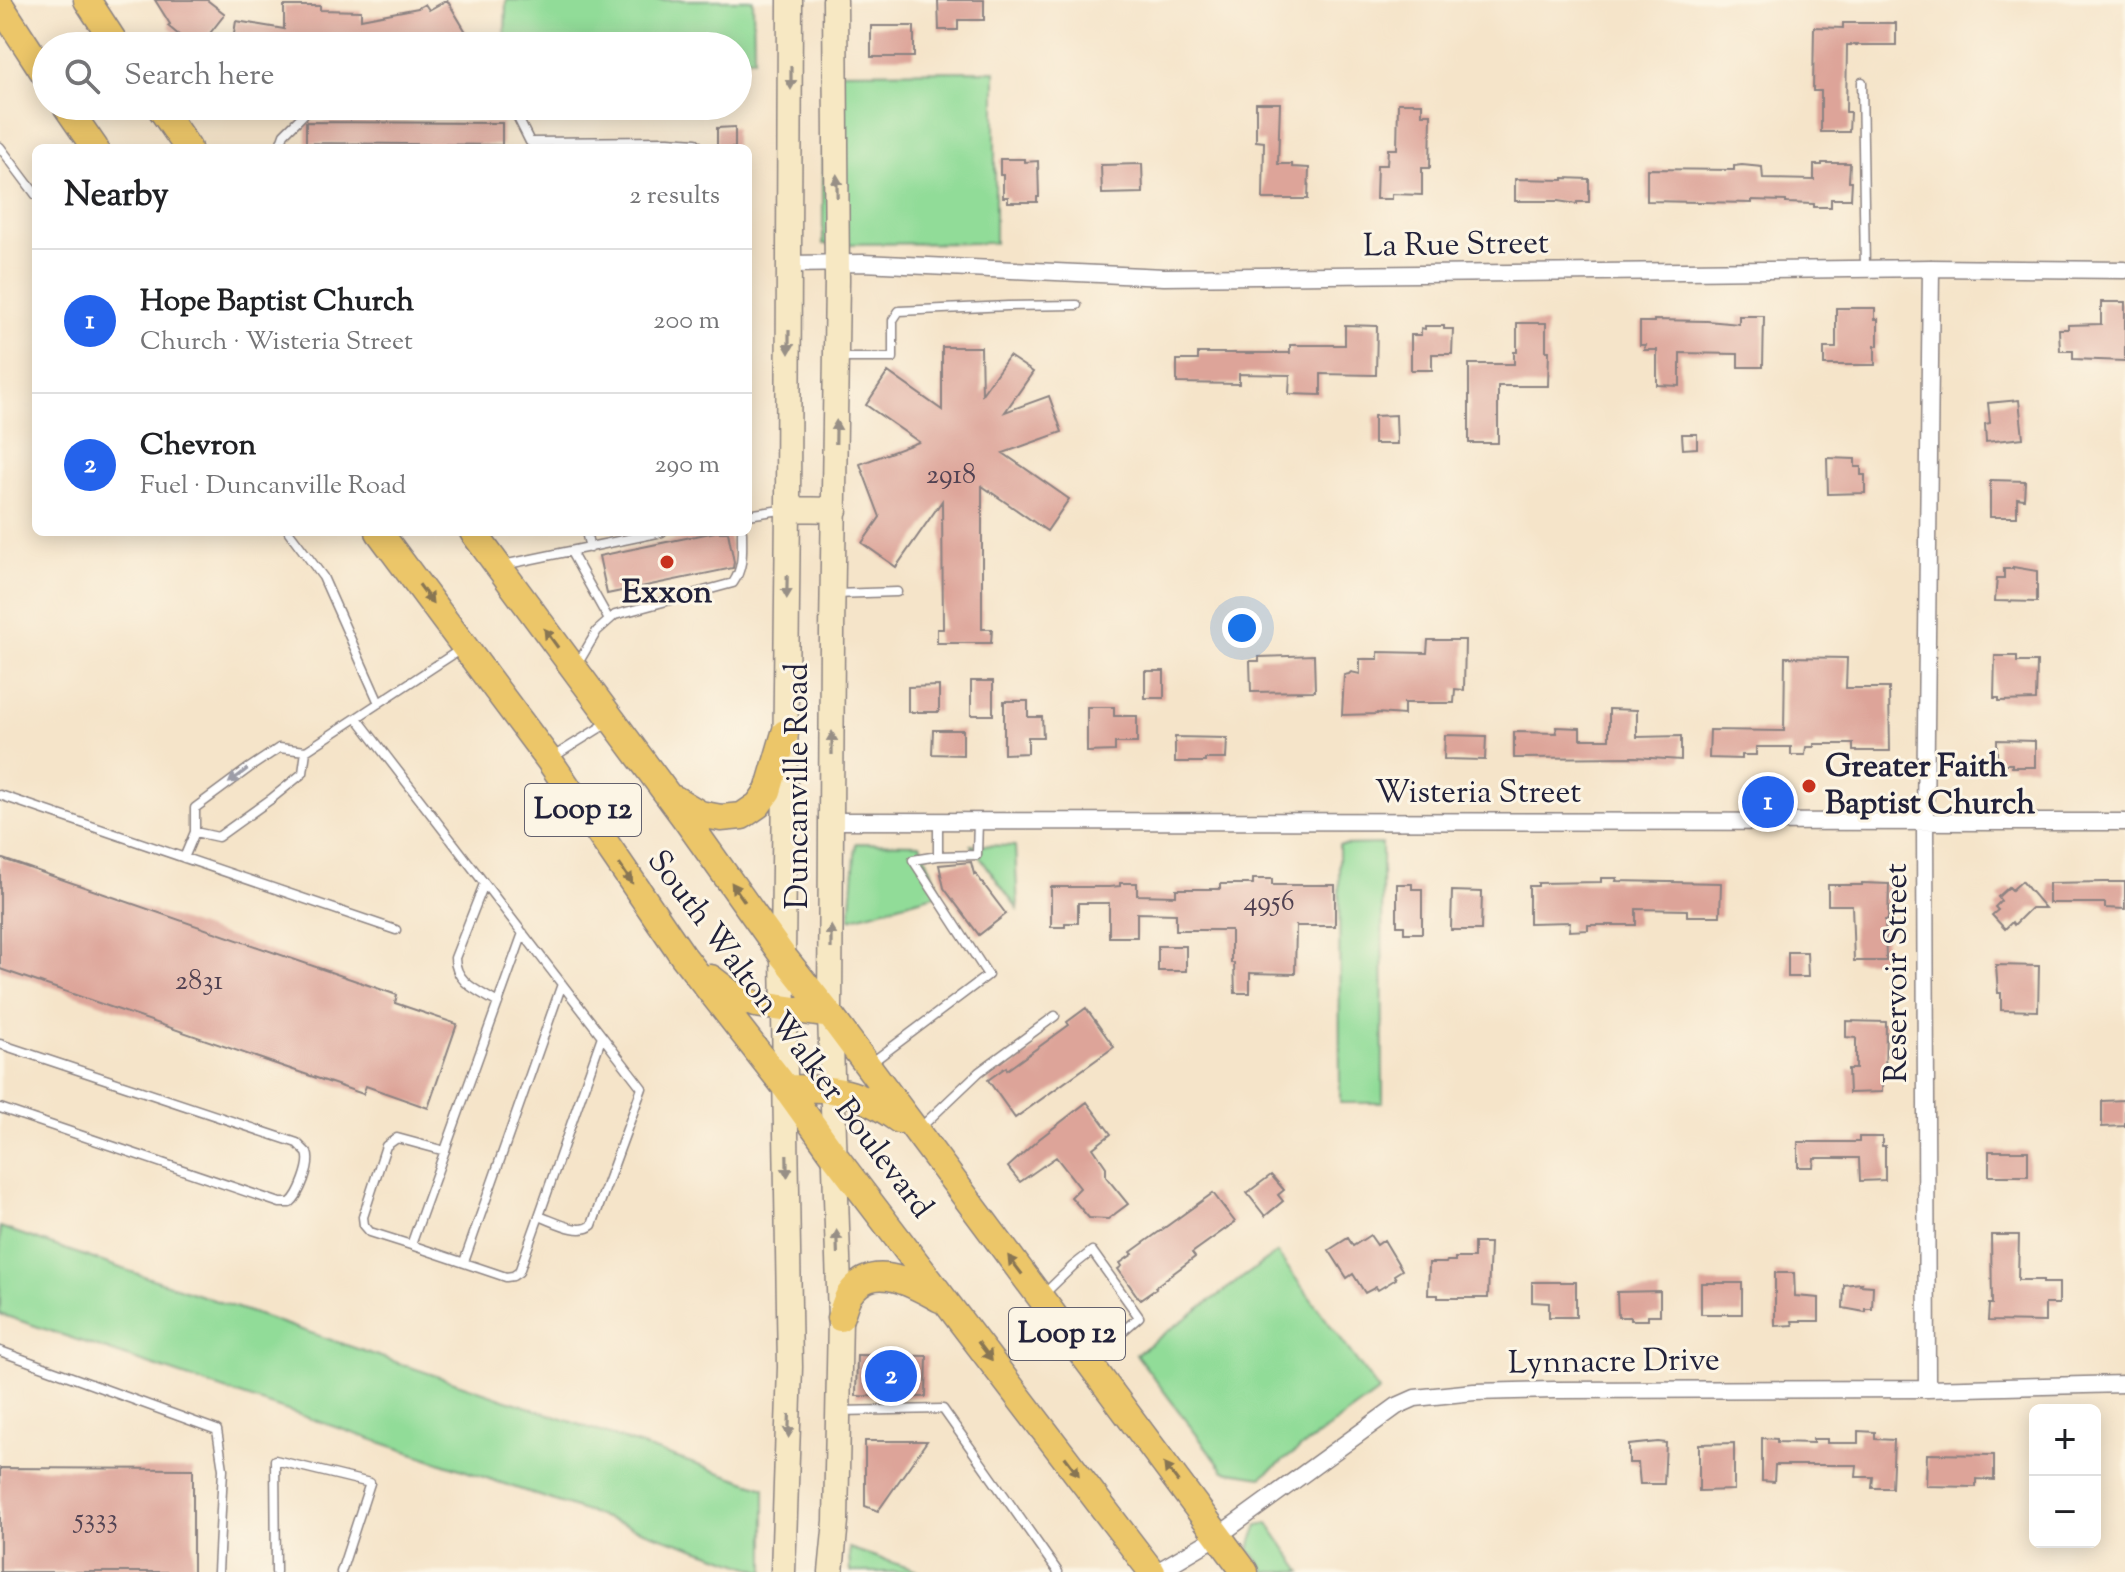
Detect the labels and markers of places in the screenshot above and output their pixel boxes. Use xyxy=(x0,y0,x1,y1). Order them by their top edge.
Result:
marker: Exxon xyxy=(658,553,676,571)
place label: Exxon xyxy=(622,571,712,617)
place label: Greater Faith Baptist Church xyxy=(1825,745,2036,828)
pin: 1 xyxy=(1742,772,1794,832)
marker: Greater Faith Baptist Church xyxy=(1800,777,1818,795)
pin: 2 xyxy=(865,1346,917,1406)

